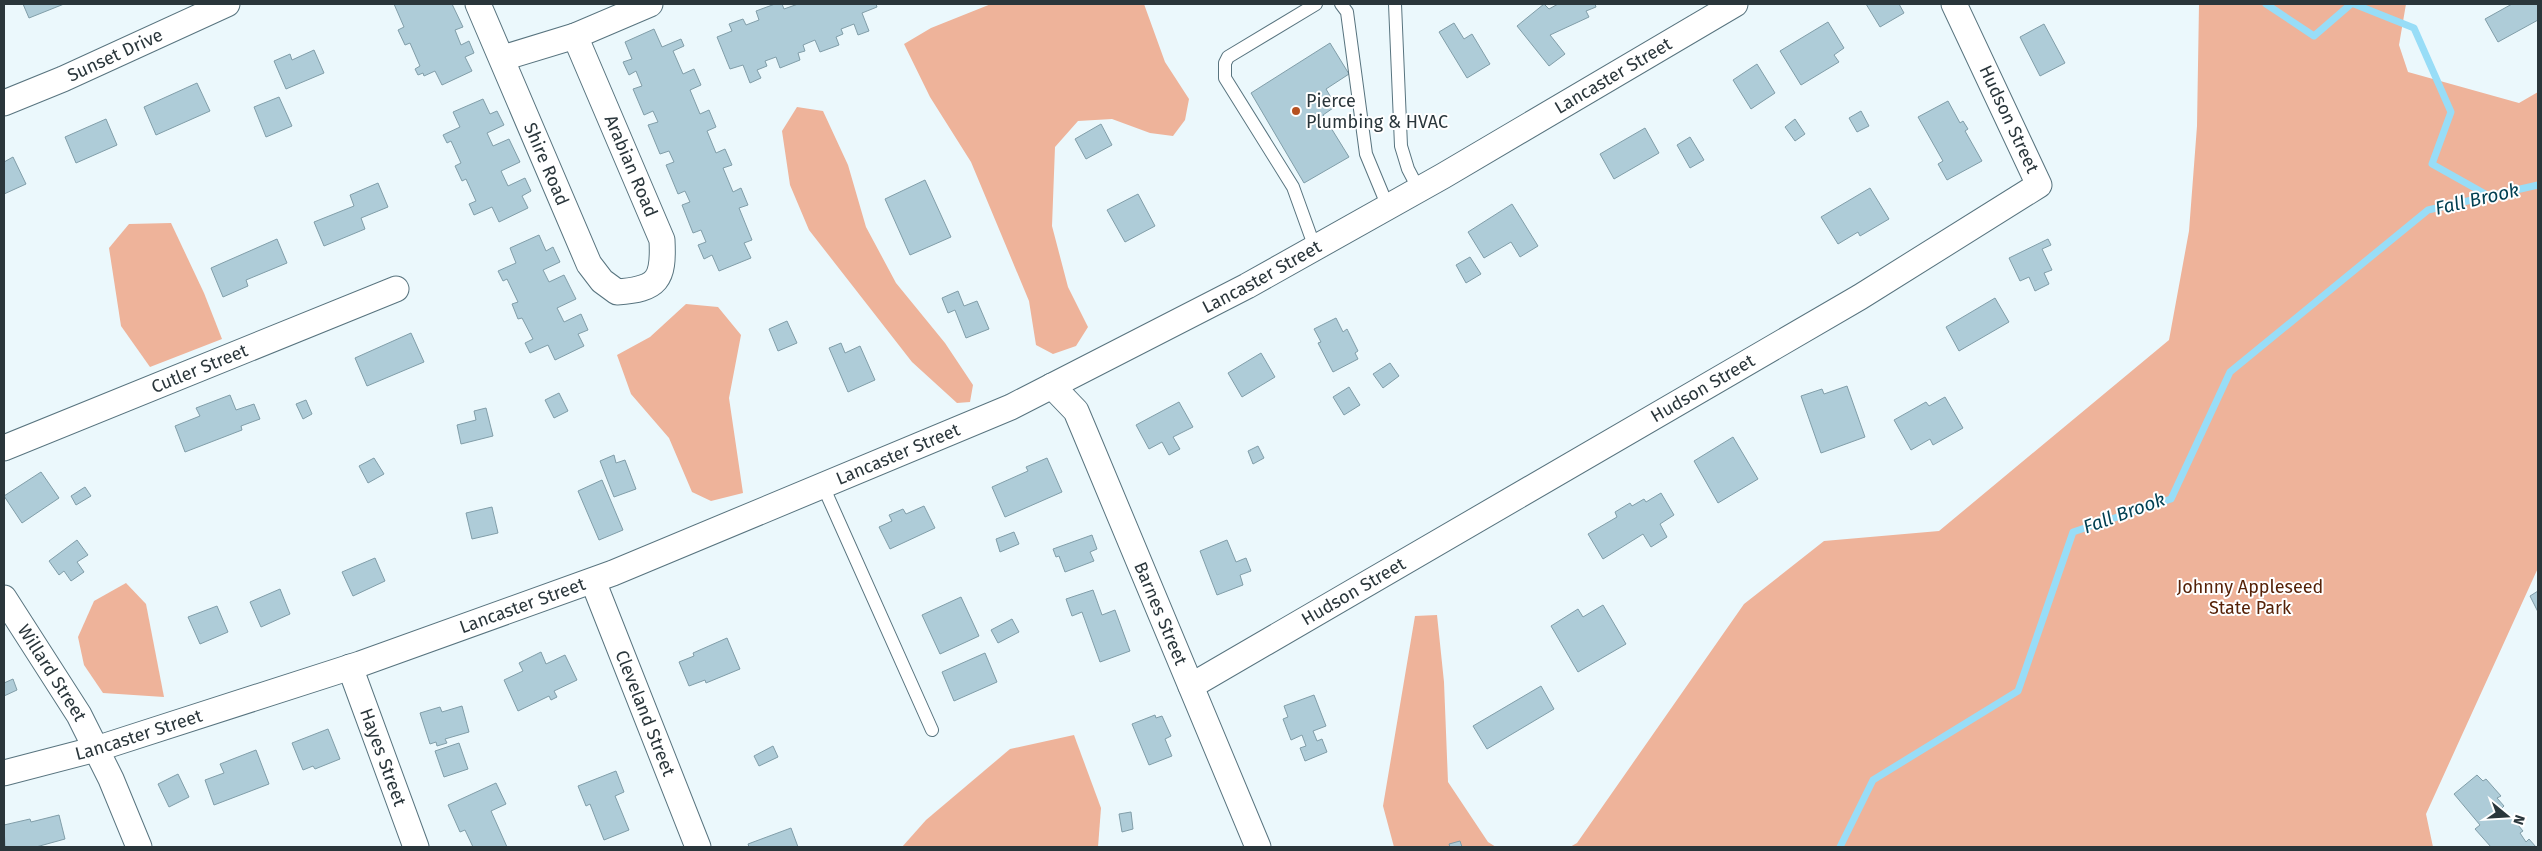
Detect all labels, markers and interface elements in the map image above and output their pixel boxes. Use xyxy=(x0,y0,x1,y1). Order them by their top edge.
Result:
street label: Sunset Drive xyxy=(64,24,166,87)
street label: Lancaster Street xyxy=(1551,32,1676,119)
street label: Hudson Street xyxy=(1974,62,2044,177)
place label: Pierce Plumbing & HVAC xyxy=(1306,90,1448,133)
marker: Pierce Plumbing & HVAC xyxy=(1290,105,1302,117)
street label: Arabian Road xyxy=(600,112,662,220)
street label: Shire Road xyxy=(519,119,574,209)
water label: Fall Brook xyxy=(2433,178,2521,220)
street label: Lancaster Street xyxy=(1198,235,1326,318)
street label: Cutler Street xyxy=(148,339,251,398)
street label: Hudson Street xyxy=(1647,349,1759,427)
street label: Lancaster Street xyxy=(833,418,964,490)
water label: Fall Brook xyxy=(2080,488,2168,538)
street label: Hudson Street xyxy=(1298,552,1410,630)
street label: Barnes Street xyxy=(1129,558,1192,669)
street label: Lancaster Street xyxy=(456,573,589,638)
park label: Johnny Appleseed State Park xyxy=(2177,576,2323,619)
street label: Willard Street xyxy=(13,620,92,725)
street label: Cleveland Street xyxy=(610,647,680,780)
street label: Lancaster Street xyxy=(73,704,206,765)
street label: Hayes Street xyxy=(355,705,411,809)
north arrow xyxy=(2482,791,2532,841)
text: N xyxy=(2509,813,2528,827)

